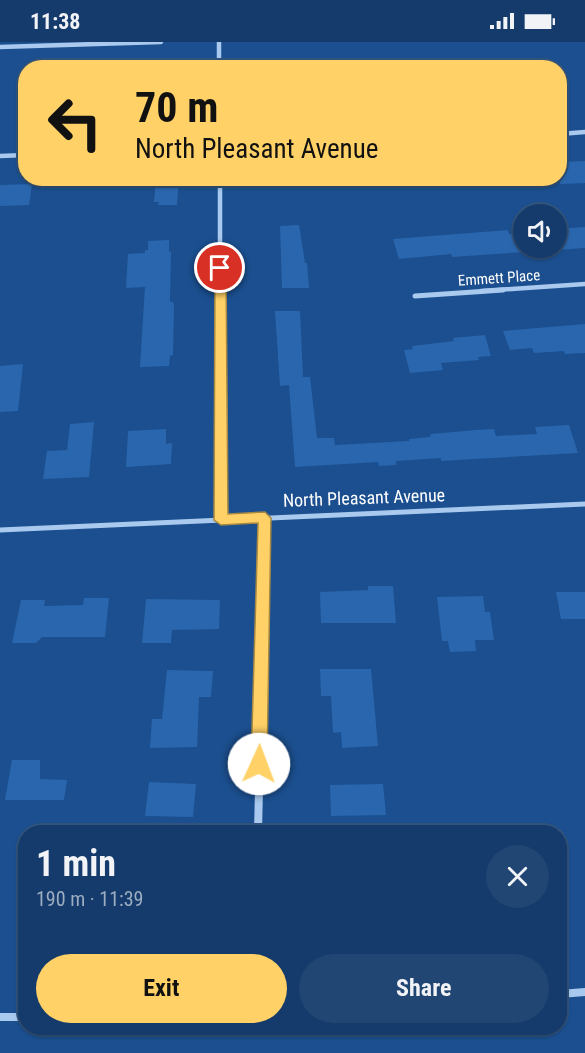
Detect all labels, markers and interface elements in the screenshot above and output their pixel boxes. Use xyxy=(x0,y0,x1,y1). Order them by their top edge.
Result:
text: 11:38 xyxy=(30,9,81,34)
text: 70 m xyxy=(135,83,218,132)
icon: left xyxy=(36,84,114,162)
text: North Pleasant Avenue xyxy=(135,133,378,165)
map controls xyxy=(513,204,567,258)
button: sound xyxy=(513,204,567,258)
pin xyxy=(194,242,245,293)
icon: arrive xyxy=(203,251,236,284)
street label: Emmett Place xyxy=(457,266,541,290)
street label: North Pleasant Avenue xyxy=(283,484,445,511)
position arrow xyxy=(227,732,291,796)
text: 1 min xyxy=(36,843,116,885)
button: close xyxy=(486,845,549,908)
text: 190 m · 11:39 xyxy=(36,887,143,911)
button: Exit xyxy=(36,954,287,1023)
button: Share xyxy=(299,954,549,1023)

